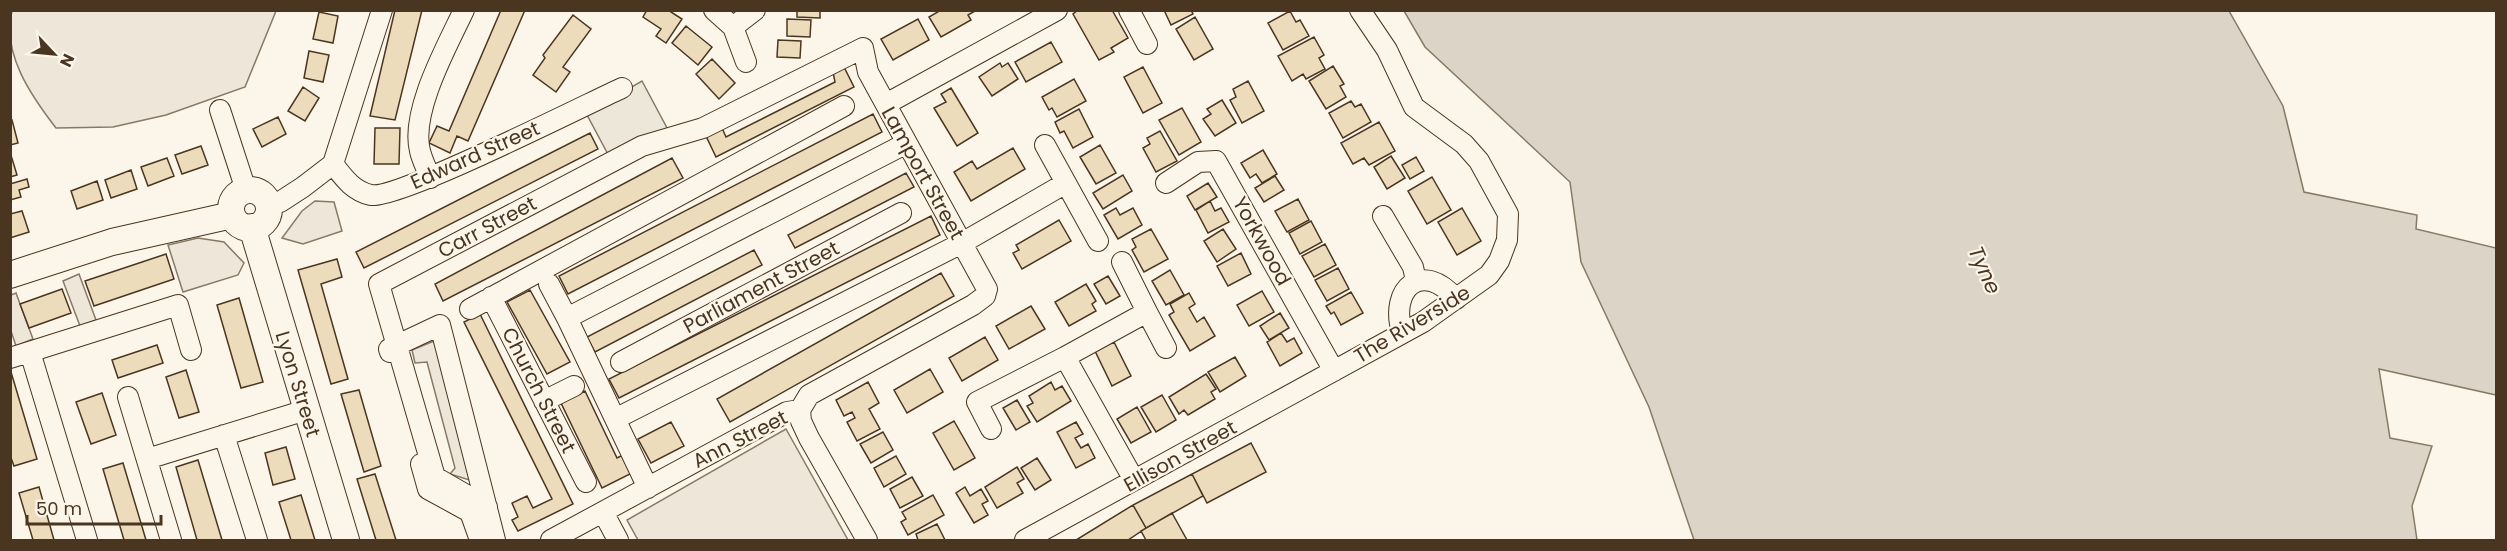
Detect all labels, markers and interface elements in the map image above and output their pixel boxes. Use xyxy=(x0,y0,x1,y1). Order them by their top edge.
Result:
north arrow xyxy=(24,24,84,84)
text: N xyxy=(54,50,80,71)
street label: Lamport Street xyxy=(875,102,971,244)
street label: Edward Street xyxy=(406,114,544,196)
street label: Carr Street xyxy=(433,189,541,265)
street label: Yorkwood xyxy=(1226,191,1298,291)
street label: Parliament Street xyxy=(678,234,844,340)
water label: Tyne xyxy=(1962,241,2008,299)
street label: The Riverside xyxy=(1349,278,1475,370)
street label: Church Street xyxy=(495,322,583,458)
street label: Lyon Street xyxy=(269,328,327,440)
street label: Ann Street xyxy=(688,403,792,475)
street label: Ellison Street xyxy=(1119,413,1241,499)
scale bar xyxy=(27,488,160,526)
text: 50 m xyxy=(36,496,82,521)

